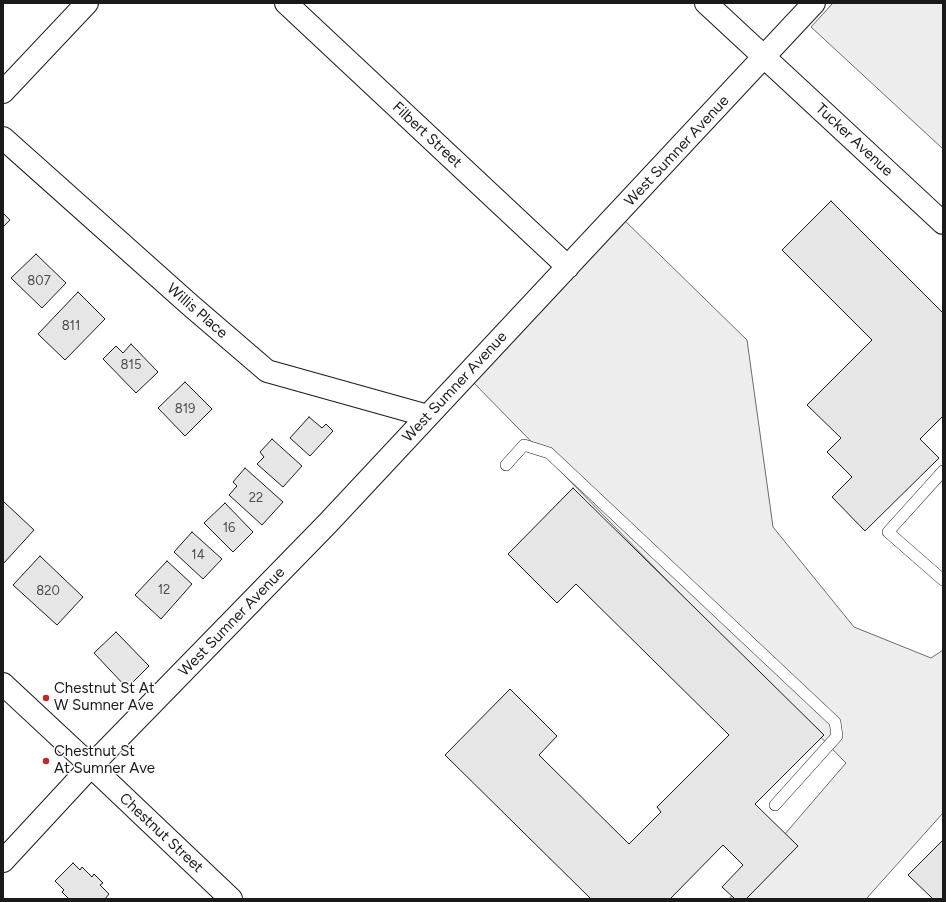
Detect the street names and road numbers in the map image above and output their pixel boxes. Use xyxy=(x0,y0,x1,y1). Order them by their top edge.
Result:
street label: West Sumner Avenue xyxy=(621,92,733,210)
street label: Filbert Street xyxy=(389,98,465,172)
street label: Tucker Avenue xyxy=(812,100,896,180)
street label: Willis Place xyxy=(163,280,231,342)
street label: West Sumner Avenue xyxy=(399,328,511,446)
street label: West Sumner Avenue xyxy=(175,564,289,680)
street label: Chestnut Street xyxy=(115,790,207,876)

